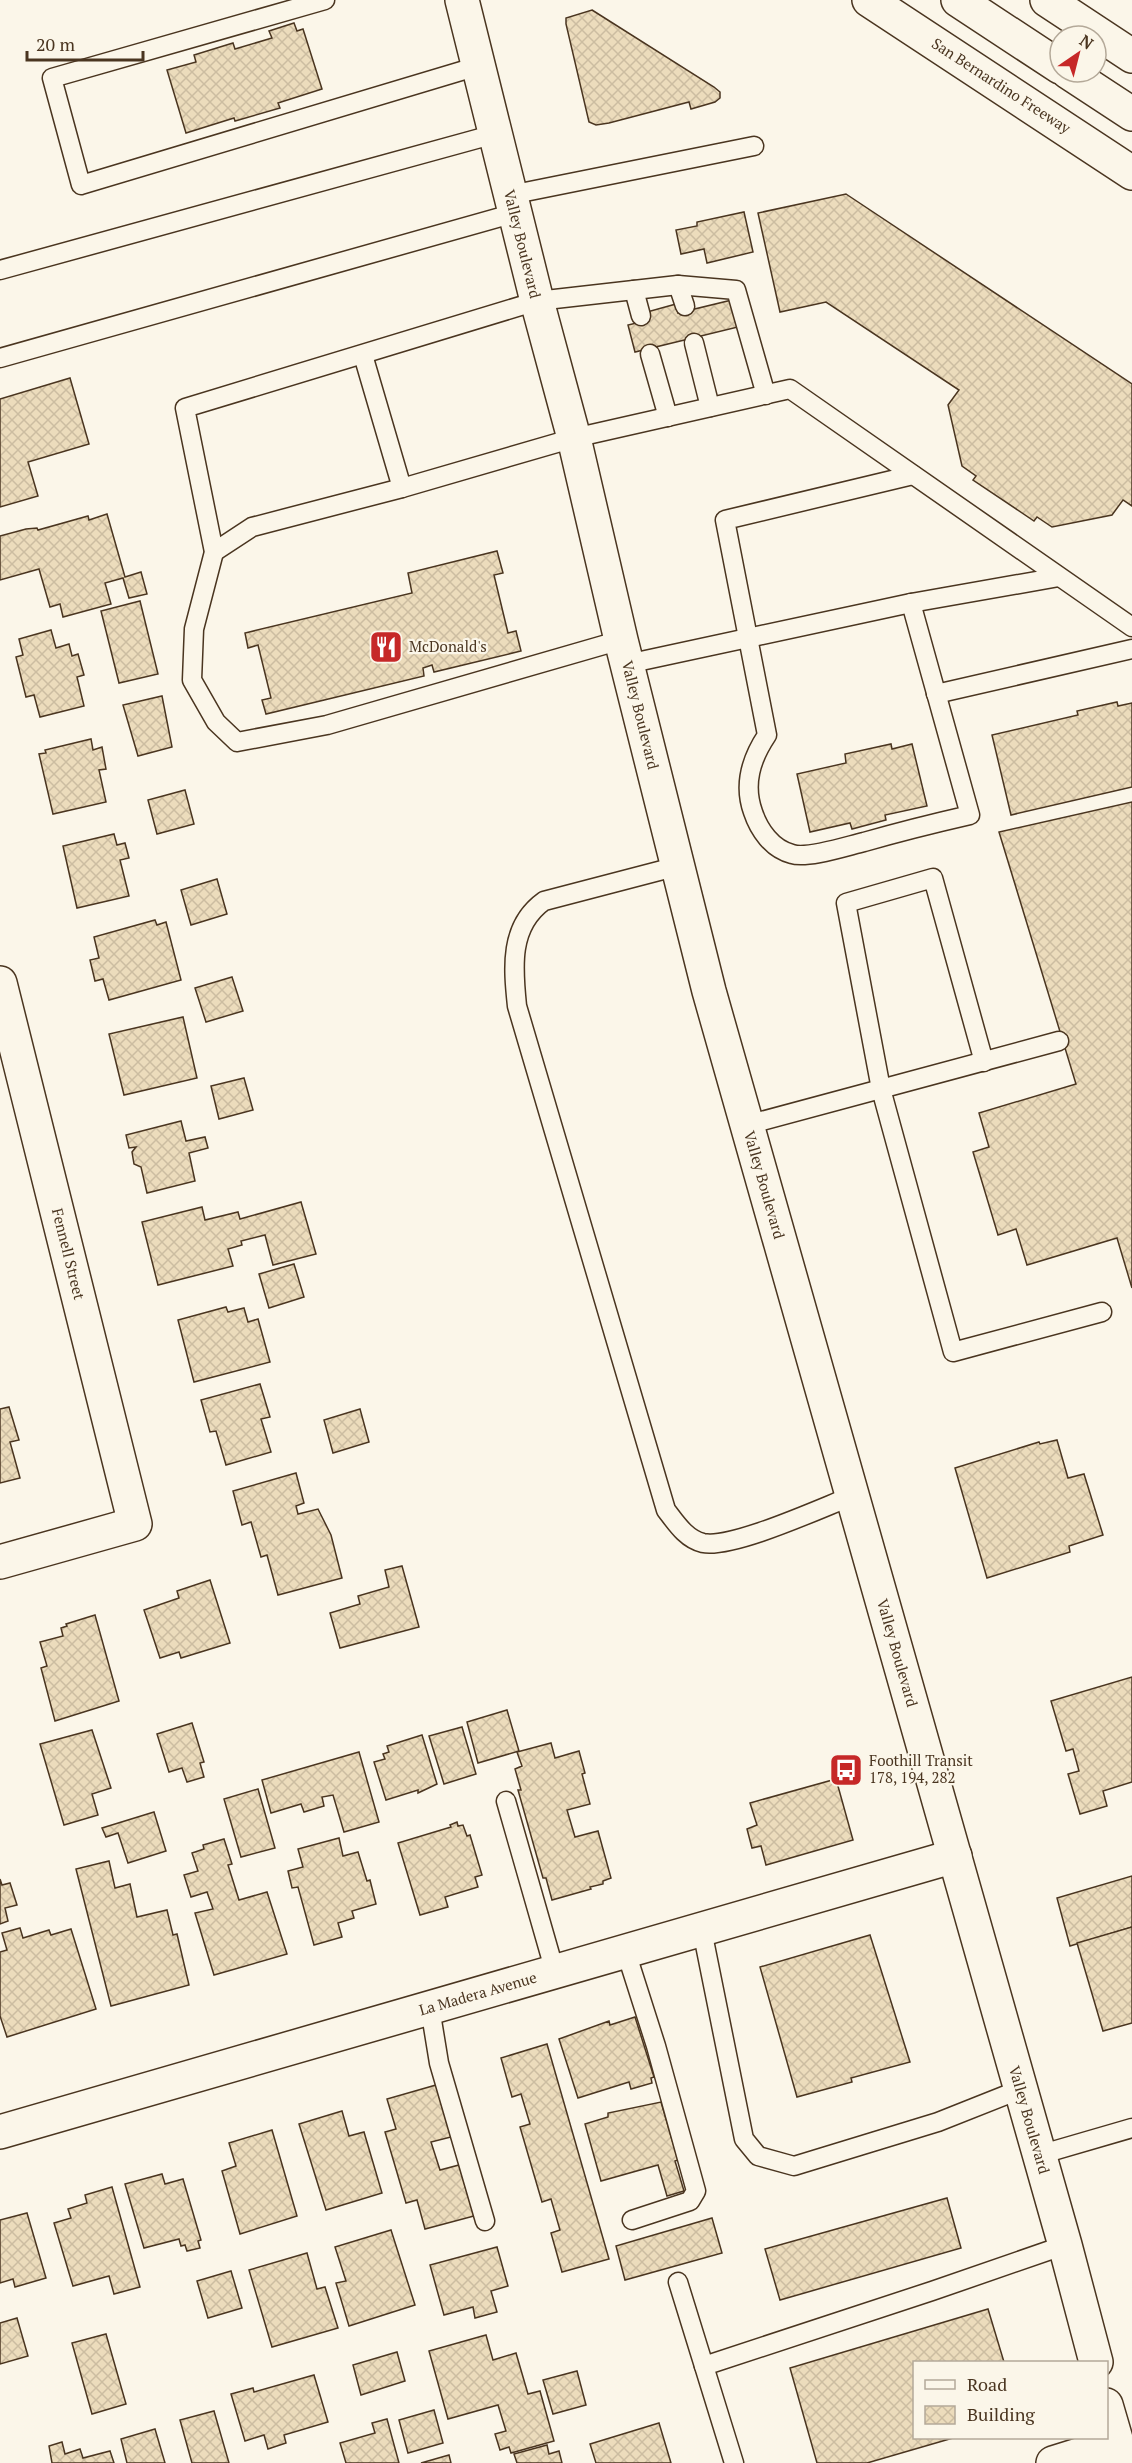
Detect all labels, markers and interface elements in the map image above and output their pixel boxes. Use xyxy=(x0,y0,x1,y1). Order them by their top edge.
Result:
scale bar xyxy=(27,24,142,62)
north arrow xyxy=(1048,24,1108,84)
text: N xyxy=(1075,29,1098,54)
text: 20 m xyxy=(36,32,76,56)
street label: San Bernardino Freeway xyxy=(928,33,1075,138)
street label: Valley Boulevard xyxy=(500,187,546,300)
restaurant icon: McDonald's xyxy=(368,629,404,665)
place label: McDonald's xyxy=(409,636,487,656)
street label: Valley Boulevard xyxy=(618,658,664,771)
street label: Valley Boulevard xyxy=(740,1128,790,1241)
street label: Fennell Street xyxy=(48,1206,90,1302)
street label: Valley Boulevard xyxy=(873,1596,923,1709)
place label: Foothill Transit 178, 194, 282 xyxy=(869,1750,973,1787)
bus stop icon: Foothill Transit 178, 194, 282 xyxy=(828,1752,864,1788)
street label: La Madera Avenue xyxy=(416,1967,539,2019)
street label: Valley Boulevard xyxy=(1005,2063,1055,2176)
legend xyxy=(913,2361,1108,2439)
text: Road xyxy=(967,2372,1007,2396)
text: Building xyxy=(967,2402,1035,2426)

